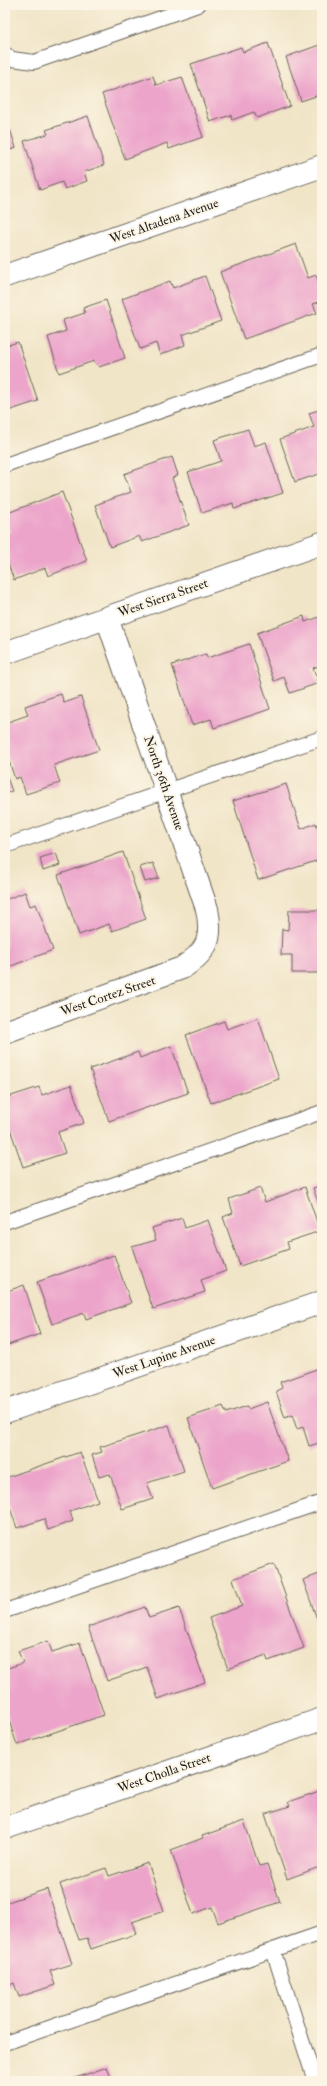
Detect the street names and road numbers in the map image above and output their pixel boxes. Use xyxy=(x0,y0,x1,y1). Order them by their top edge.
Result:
street label: West Altadena Avenue xyxy=(106,195,221,247)
street label: West Sierra Street xyxy=(115,575,210,621)
street label: North 36th Avenue xyxy=(140,734,188,833)
street label: West Cortez Street xyxy=(57,972,158,1020)
street label: West Lupine Avenue xyxy=(110,1332,218,1383)
street label: West Cholla Street xyxy=(114,1750,213,1797)

